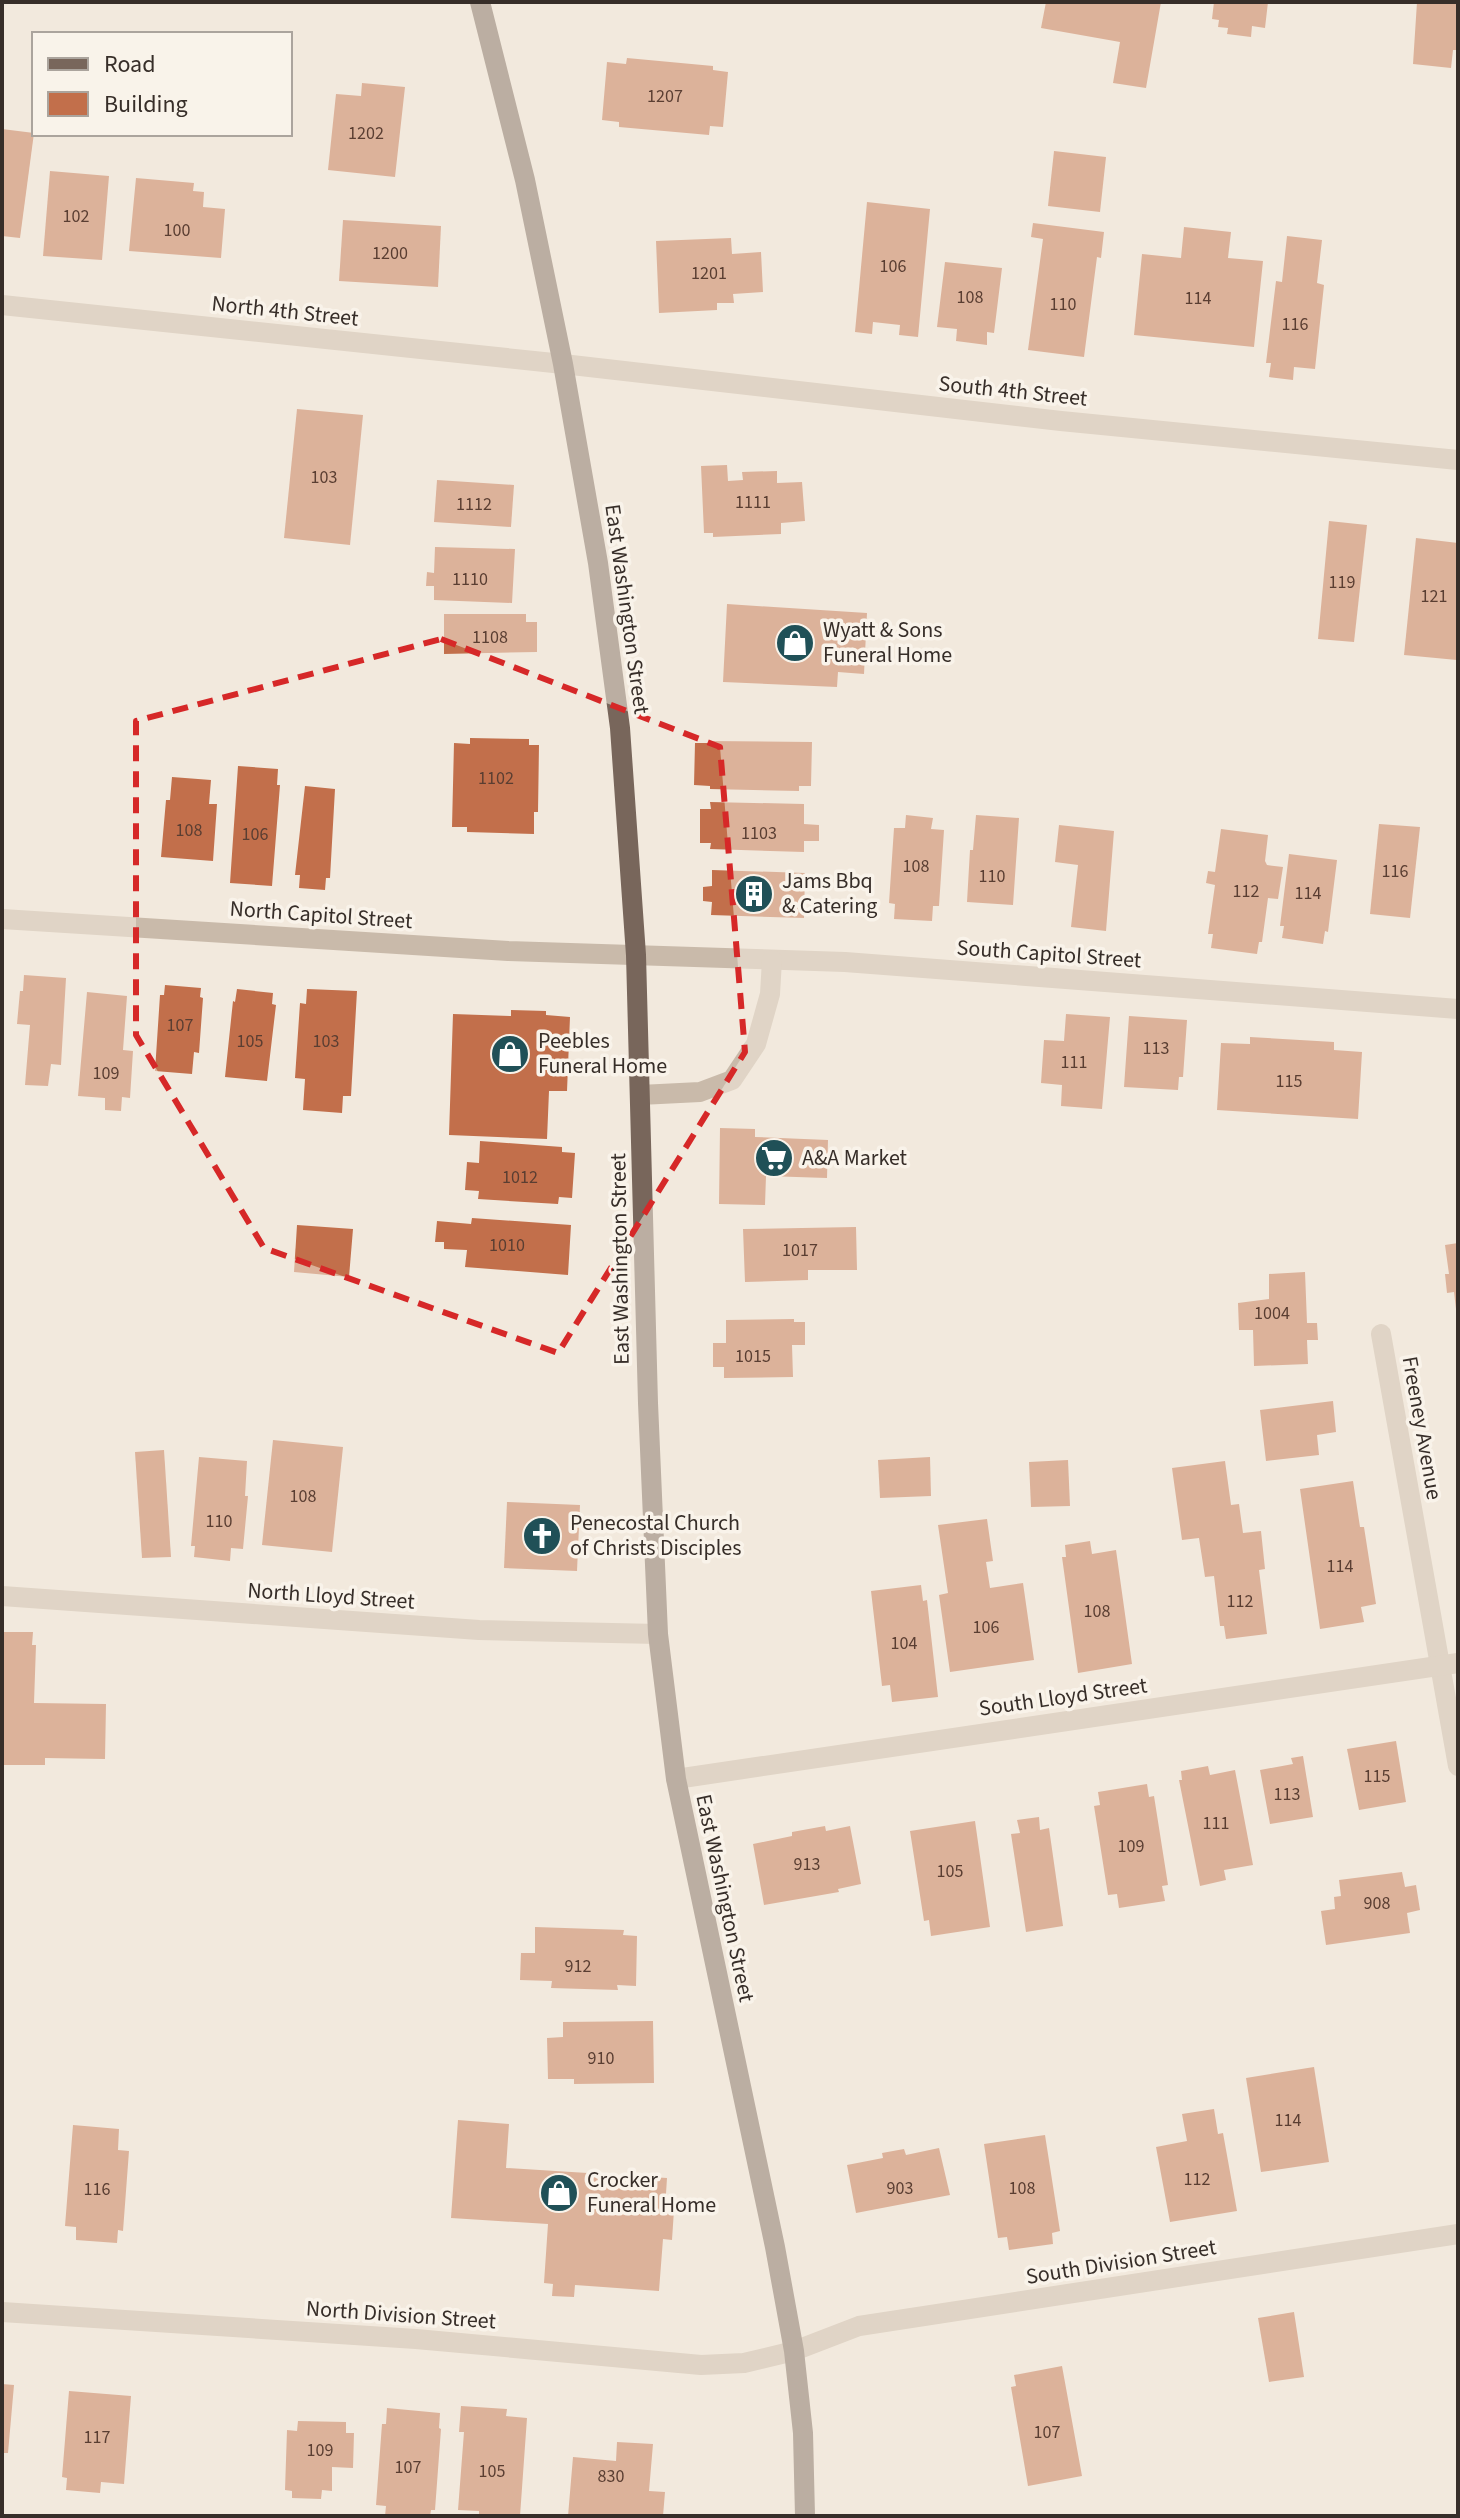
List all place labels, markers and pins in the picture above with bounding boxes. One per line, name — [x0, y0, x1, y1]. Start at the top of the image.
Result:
place label: Wyatt & Sons Funeral Home — [823, 614, 952, 671]
shop icon: Wyatt & Sons Funeral Home — [774, 622, 816, 664]
place label: Jams Bbq & Catering — [782, 865, 877, 922]
building icon: Jams Bbq & Catering — [733, 873, 775, 915]
place label: Peebles Funeral Home — [538, 1025, 667, 1082]
shop icon: Peebles Funeral Home — [489, 1033, 531, 1075]
supermarket icon: A&A Market — [753, 1137, 795, 1179]
place label: A&A Market — [802, 1142, 908, 1174]
place label: Penecostal Church of Christs Disciples — [570, 1507, 741, 1564]
church icon: Penecostal Church of Christs Disciples — [521, 1515, 563, 1557]
place label: Crocker Funeral Home — [587, 2164, 716, 2221]
shop icon: Crocker Funeral Home — [538, 2172, 580, 2214]

